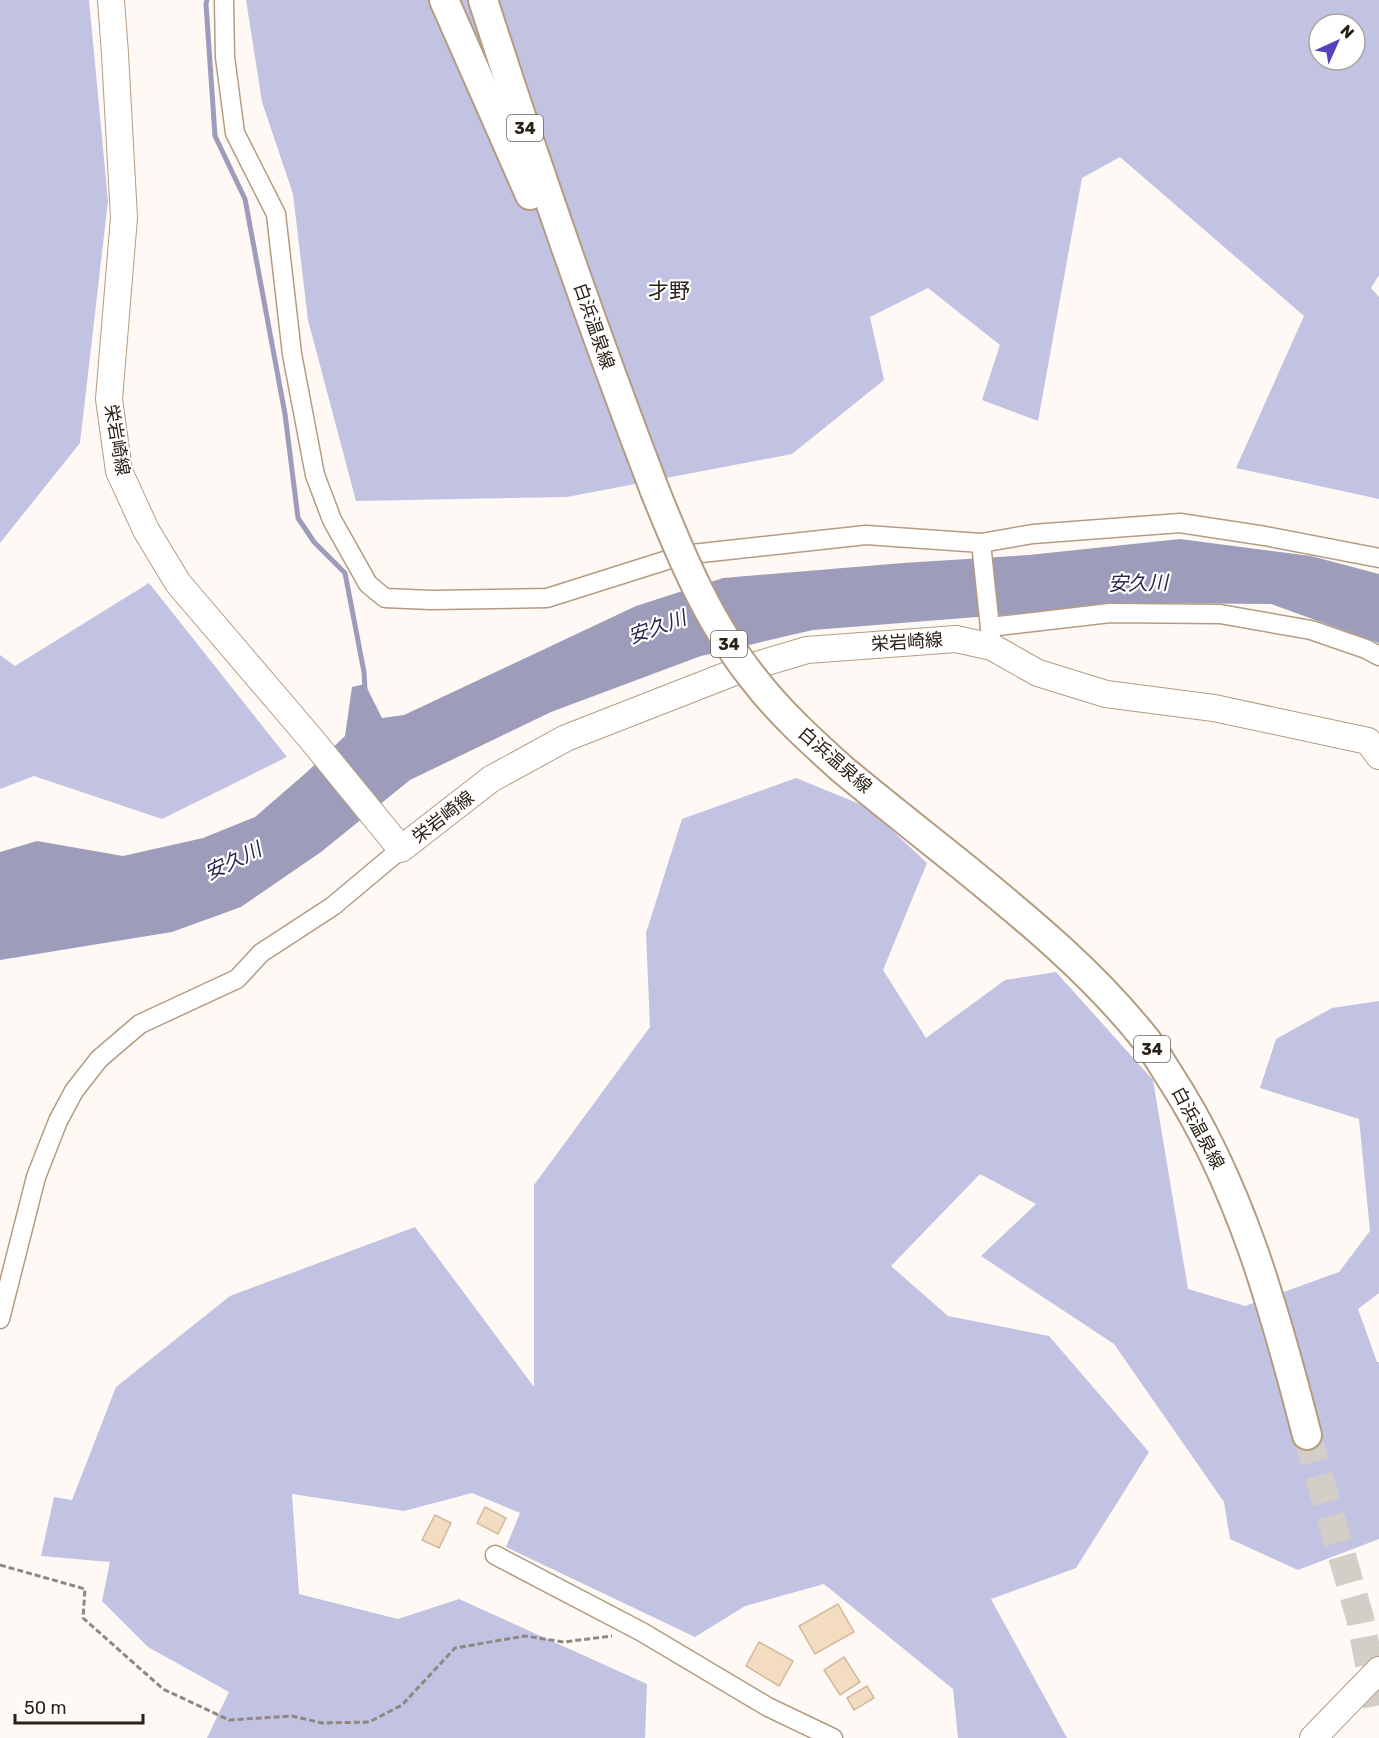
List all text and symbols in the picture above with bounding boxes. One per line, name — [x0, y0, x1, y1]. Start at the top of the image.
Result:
north arrow — [1307, 12, 1367, 72]
text: N — [1336, 21, 1358, 43]
road number: 34 — [507, 115, 543, 141]
district label: 才野 — [648, 278, 690, 303]
street label: 白浜温泉線 — [569, 280, 619, 372]
street label: 栄岩崎線 — [100, 403, 134, 477]
water label: 安久川 — [1108, 570, 1170, 596]
water label: 安久川 — [625, 605, 691, 649]
street label: 栄岩崎線 — [870, 629, 944, 655]
road number: 34 — [711, 631, 747, 657]
street label: 白浜温泉線 — [794, 722, 876, 798]
street label: 栄岩崎線 — [408, 786, 478, 848]
water label: 安久川 — [201, 836, 267, 885]
road number: 34 — [1134, 1036, 1170, 1062]
street label: 白浜温泉線 — [1167, 1083, 1229, 1173]
scale bar — [15, 1687, 142, 1725]
text: 50 m — [24, 1697, 67, 1719]

